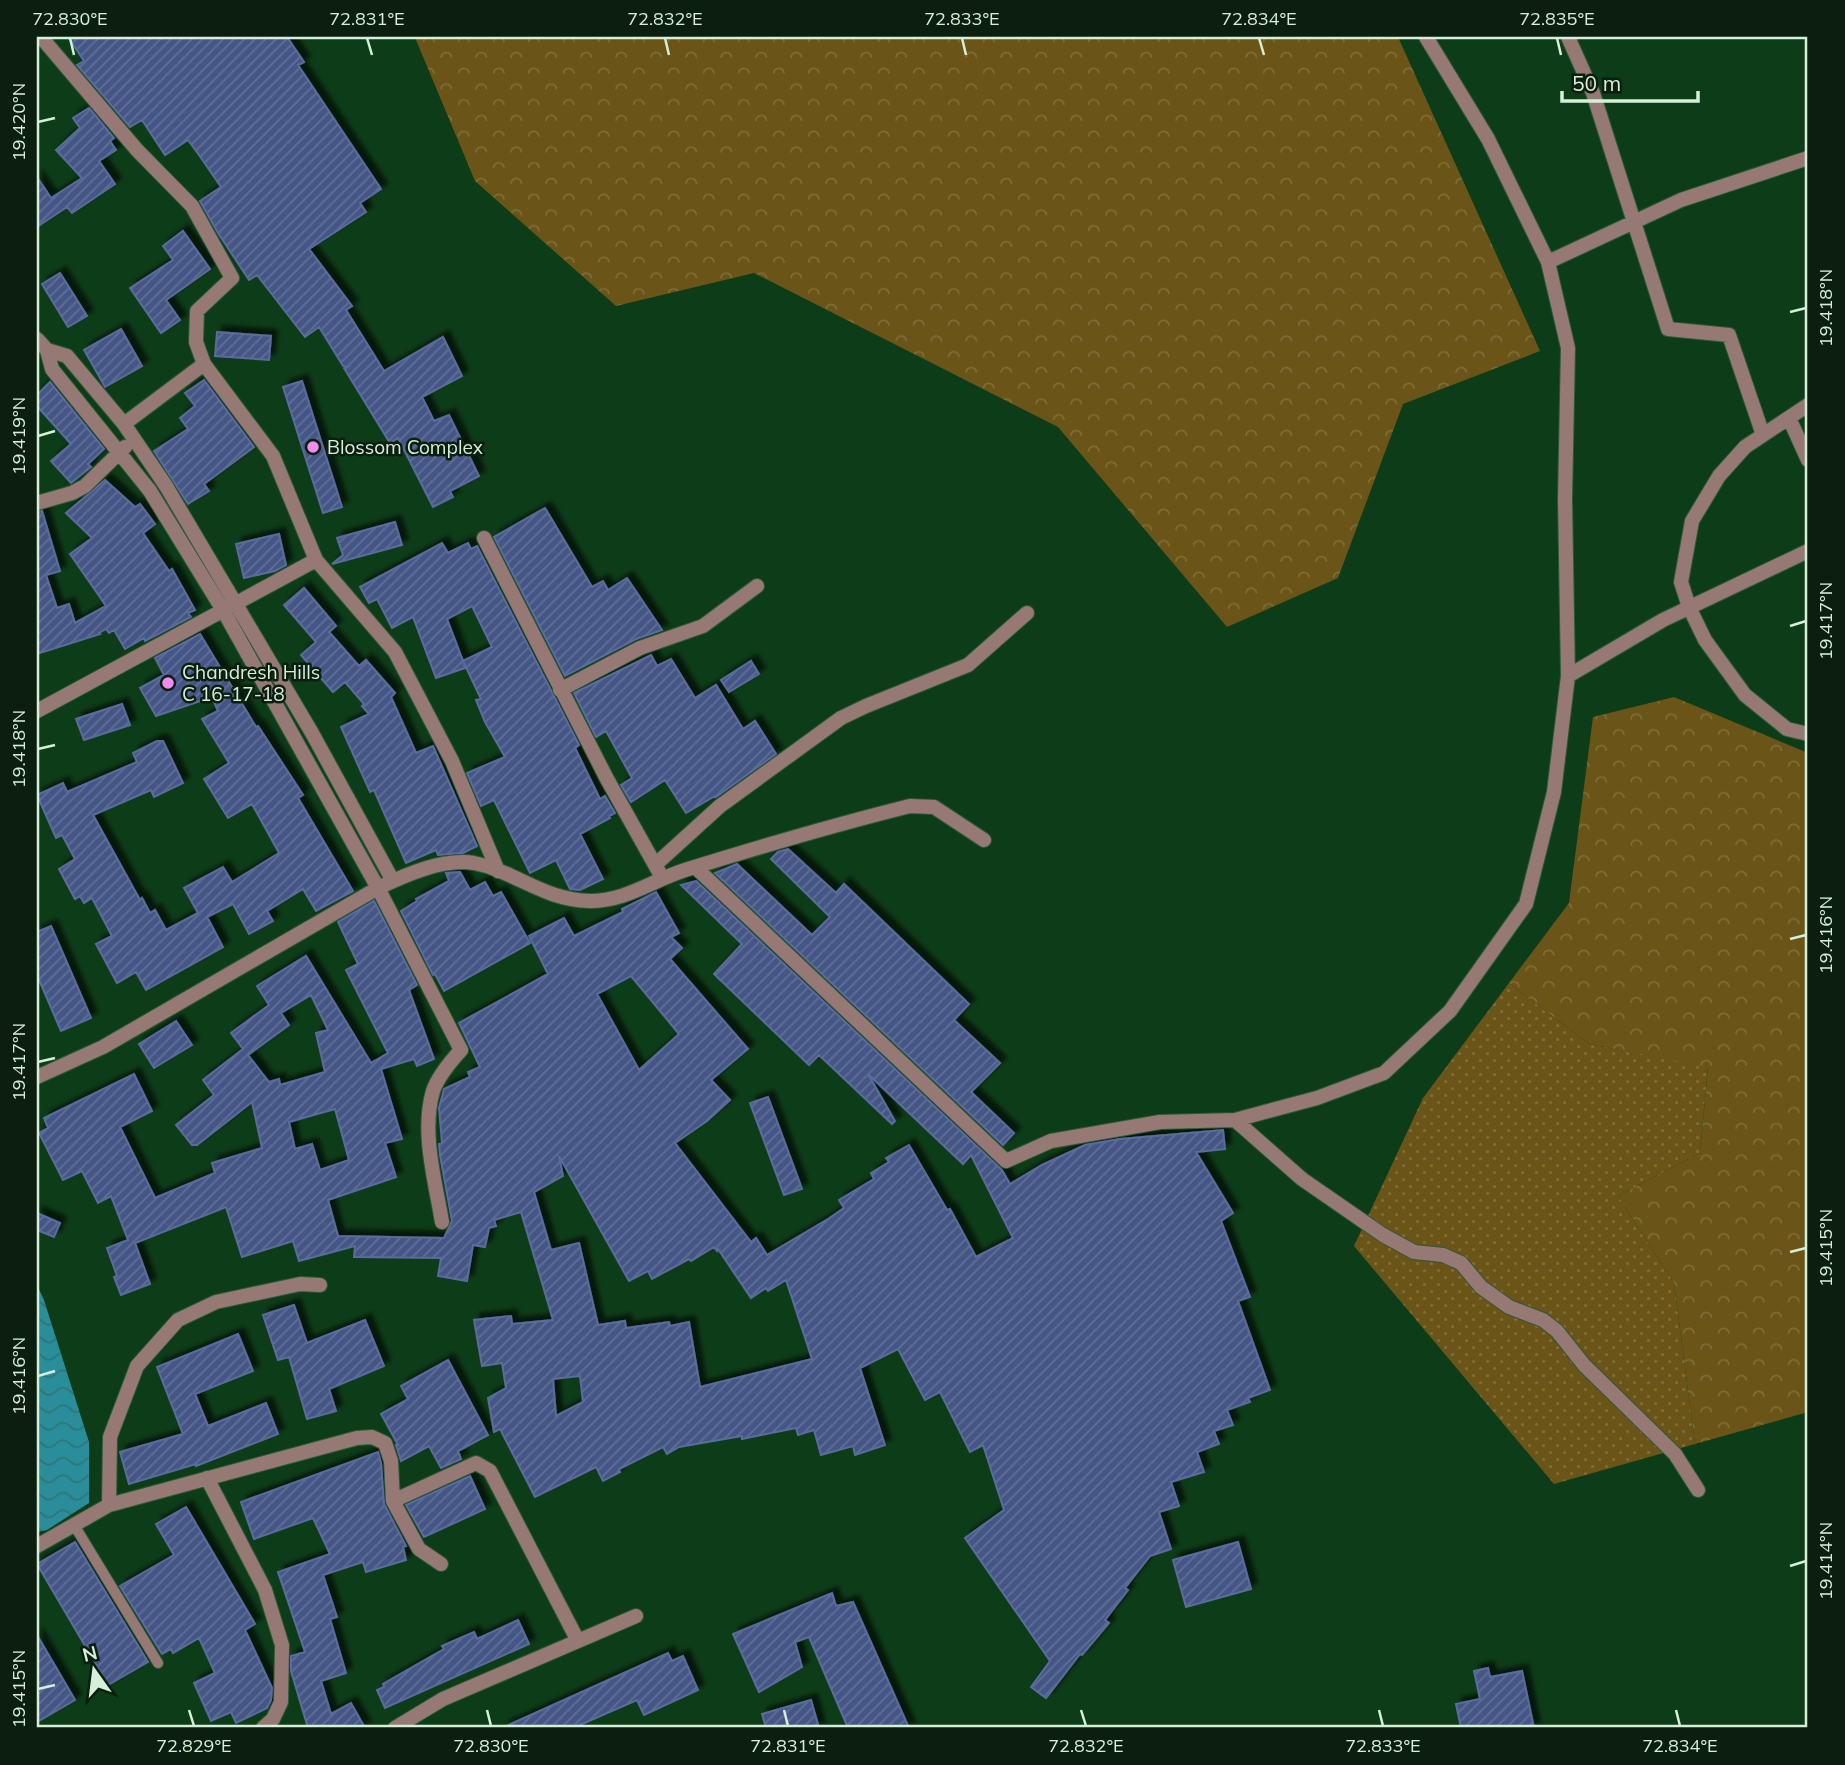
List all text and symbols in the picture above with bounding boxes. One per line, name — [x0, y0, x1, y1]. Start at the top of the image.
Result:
text: 72.830°E — [32, 7, 108, 30]
text: 72.831°E — [329, 7, 405, 30]
text: 72.832°E — [627, 7, 703, 30]
text: 72.833°E — [924, 7, 1000, 30]
text: 72.834°E — [1221, 7, 1297, 30]
text: 72.835°E — [1519, 7, 1595, 30]
scale bar — [1562, 60, 1698, 104]
text: 50 m — [1572, 70, 1621, 96]
text: 19.420°N — [7, 83, 30, 161]
text: 19.418°N — [1814, 269, 1837, 347]
text: 19.419°N — [7, 397, 30, 475]
place label: Blossom Complex — [327, 435, 483, 459]
marker: Blossom Complex — [305, 439, 321, 455]
text: 19.417°N — [1814, 582, 1837, 660]
place label: Chandresh Hills C 16-17-18 — [182, 660, 320, 706]
marker: Chandresh Hills C 16-17-18 — [160, 675, 176, 691]
text: 19.418°N — [7, 710, 30, 788]
text: 19.416°N — [1814, 896, 1837, 974]
text: 19.417°N — [7, 1023, 30, 1101]
text: 19.415°N — [1814, 1209, 1837, 1287]
text: 19.416°N — [7, 1337, 30, 1415]
text: 19.414°N — [1814, 1522, 1837, 1600]
north arrow — [60, 1636, 130, 1706]
text: N — [80, 1640, 100, 1667]
text: 19.415°N — [7, 1650, 30, 1728]
text: 72.829°E — [156, 1734, 232, 1757]
text: 72.830°E — [453, 1734, 529, 1757]
text: 72.831°E — [750, 1734, 826, 1757]
text: 72.832°E — [1048, 1734, 1124, 1757]
text: 72.833°E — [1345, 1734, 1421, 1757]
text: 72.834°E — [1642, 1734, 1718, 1757]

